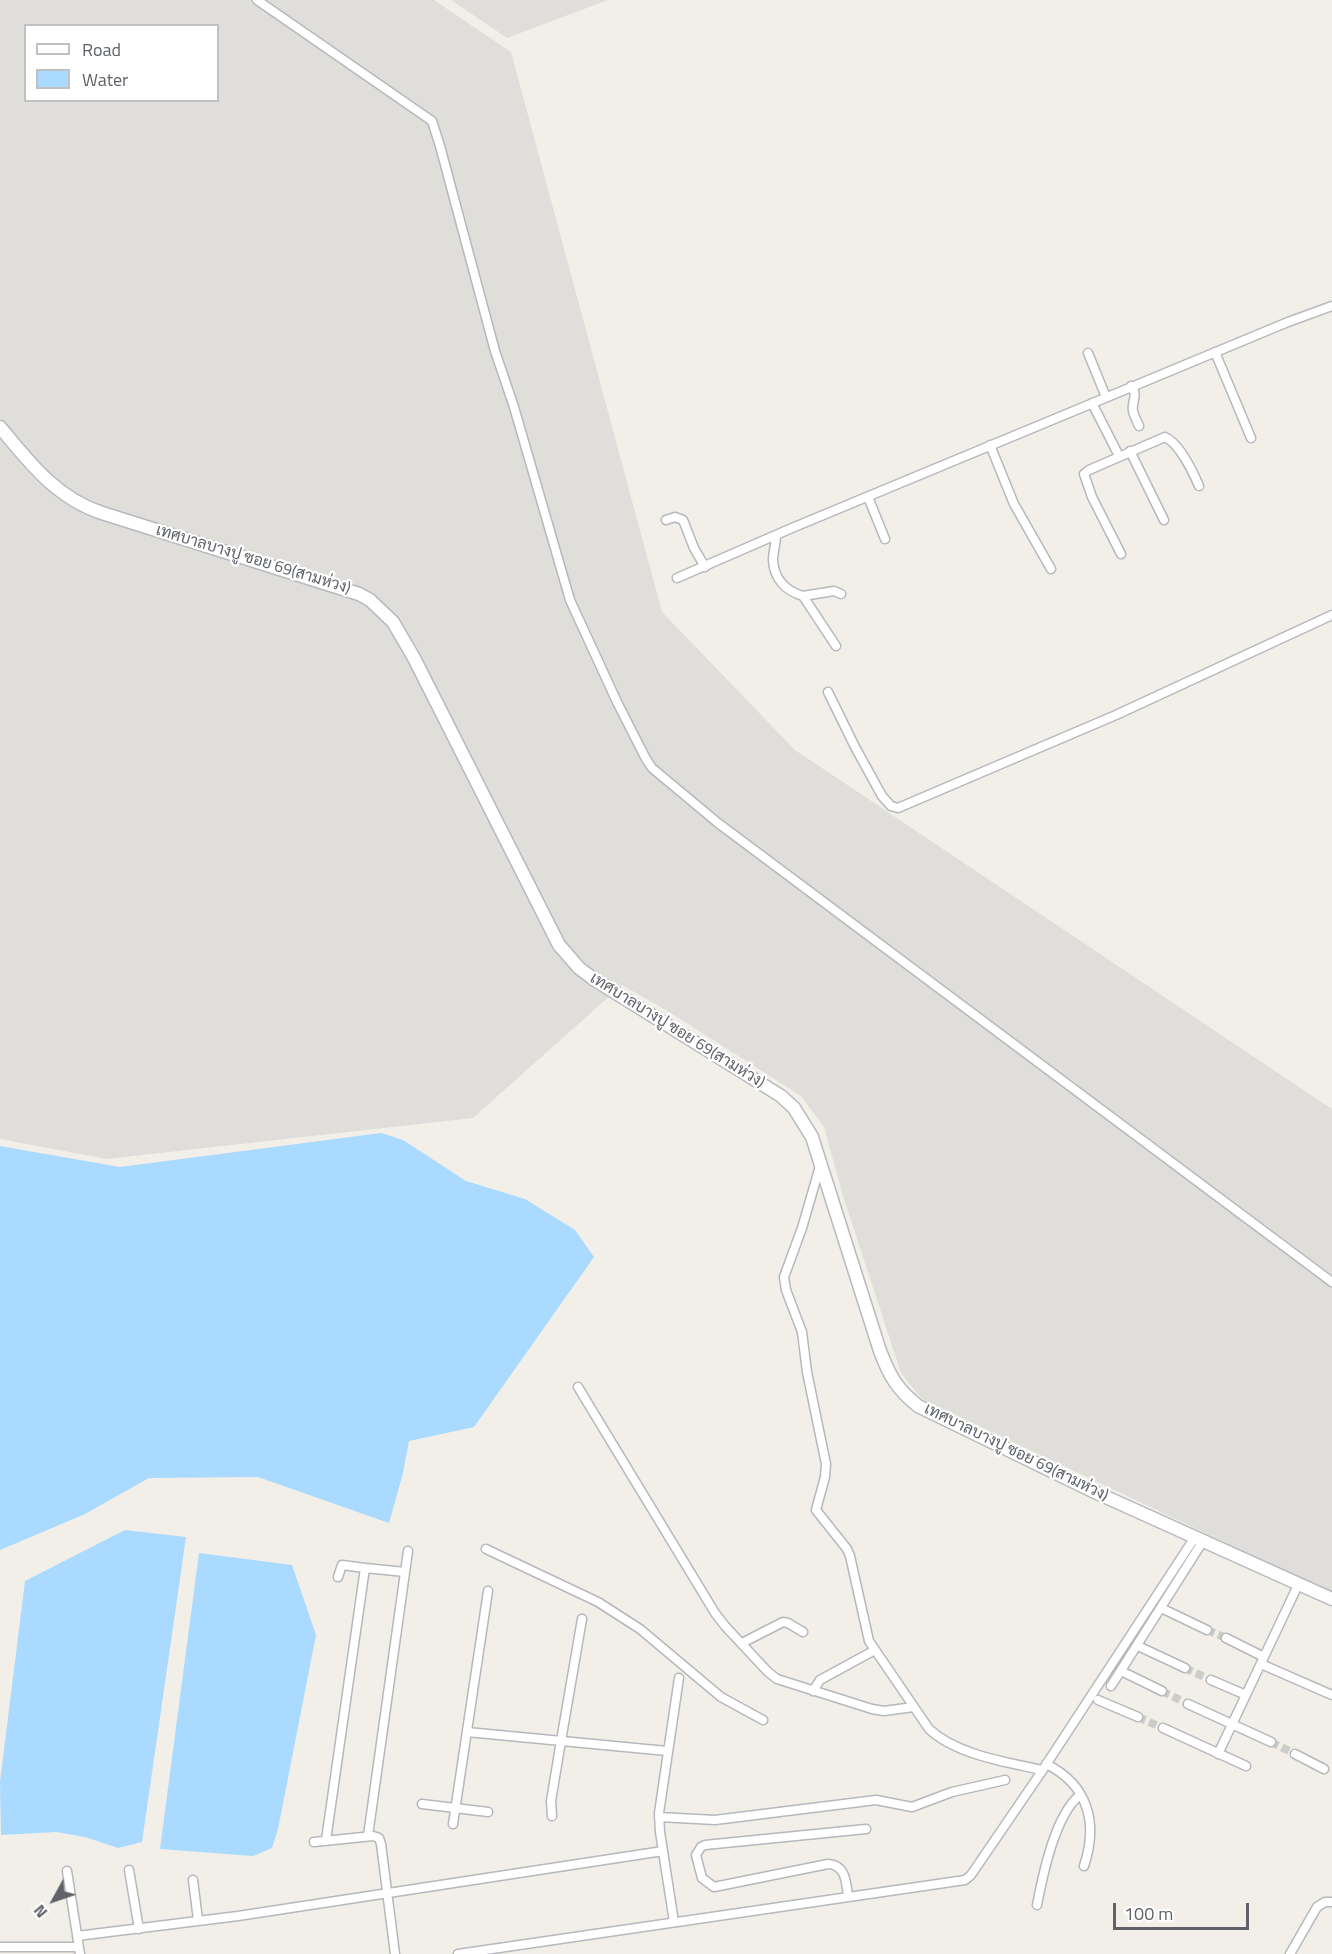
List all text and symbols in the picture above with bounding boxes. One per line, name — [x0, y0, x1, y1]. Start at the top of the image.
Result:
legend — [24, 24, 219, 102]
text: Road — [82, 36, 121, 63]
text: Water — [82, 66, 128, 93]
street label: เทศบาลบางปู ซอย 69(สามห่วง) — [153, 521, 353, 599]
street label: เทศบาลบางปู ซอย 69(สามห่วง) — [586, 969, 768, 1093]
street label: เทศบาลบางปู ซอย 69(สามห่วง) — [921, 1400, 1111, 1506]
north arrow — [24, 1870, 84, 1930]
scale bar — [1116, 1891, 1252, 1929]
text: N — [27, 1900, 53, 1924]
text: 100 m — [1124, 1900, 1173, 1927]

